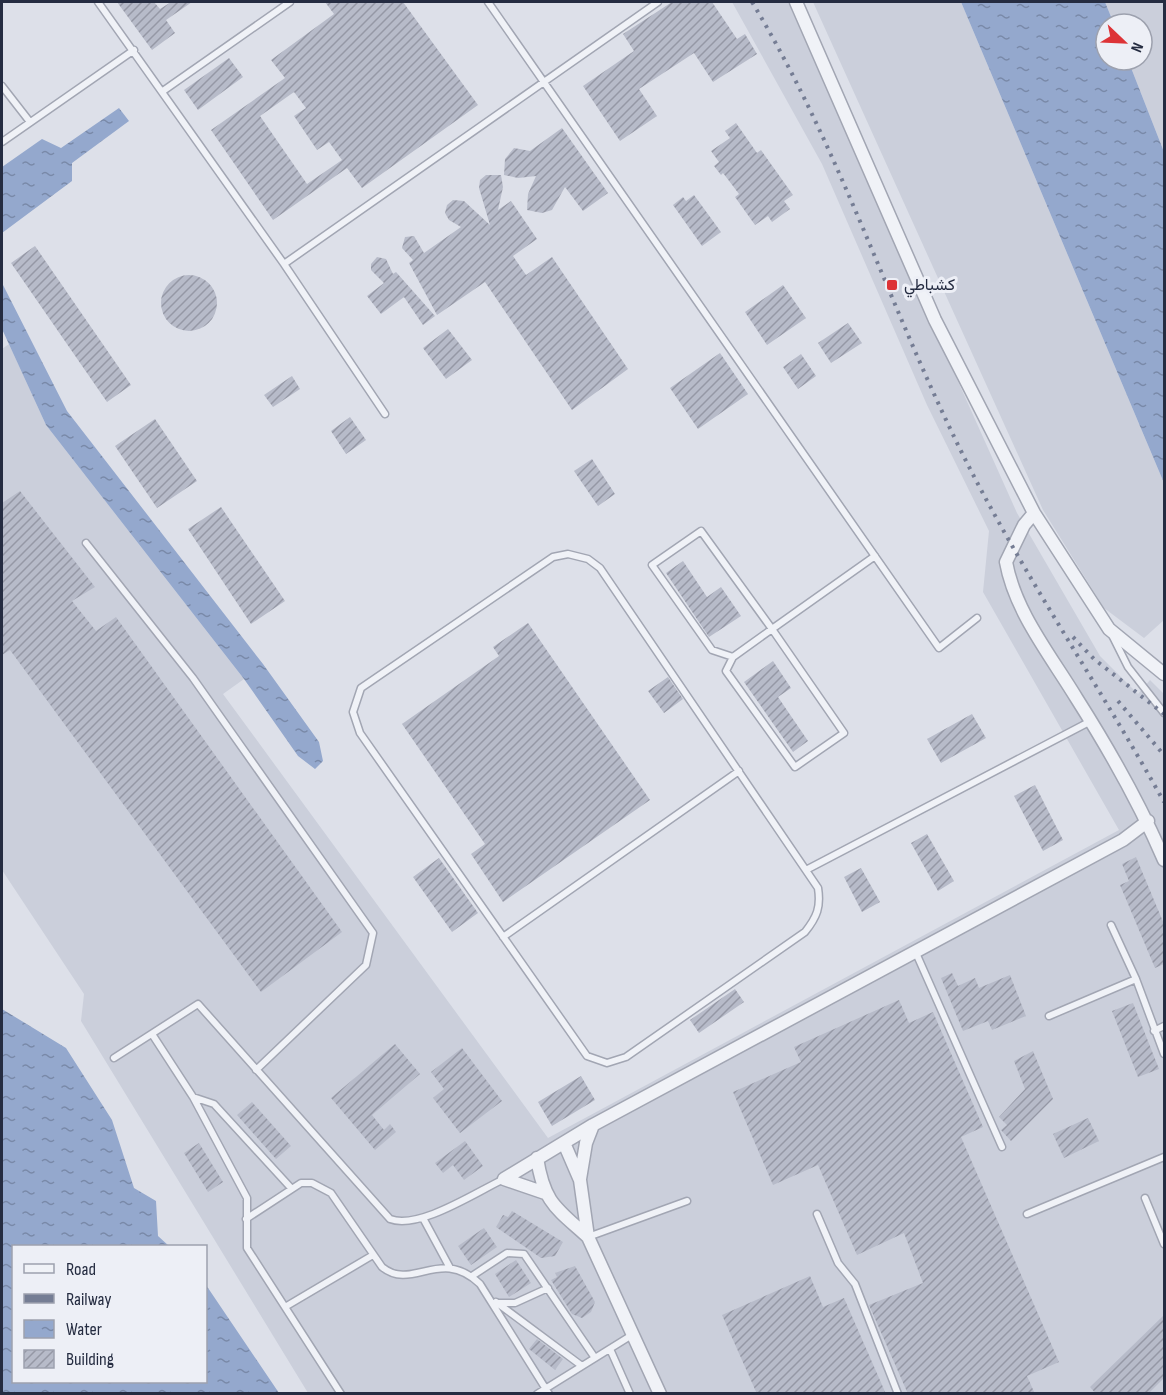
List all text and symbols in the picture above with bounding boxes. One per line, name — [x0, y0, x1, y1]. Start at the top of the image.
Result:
north arrow — [1094, 12, 1154, 72]
text: N — [1126, 40, 1147, 55]
place label: كشباطي — [904, 276, 955, 298]
marker: كشباطي — [885, 278, 899, 292]
legend — [12, 1245, 207, 1383]
text: Road — [66, 1259, 96, 1280]
text: Railway — [66, 1289, 111, 1310]
text: Water — [66, 1319, 102, 1340]
text: Building — [66, 1349, 114, 1370]

